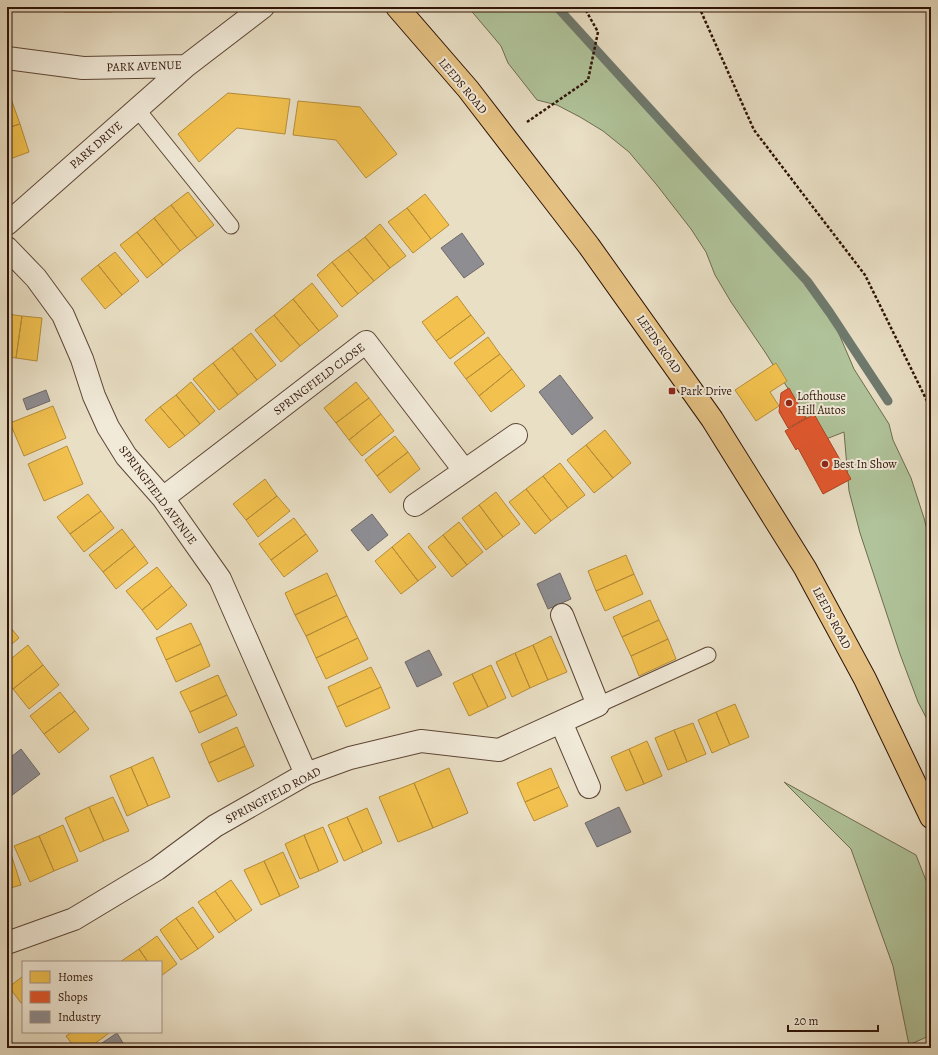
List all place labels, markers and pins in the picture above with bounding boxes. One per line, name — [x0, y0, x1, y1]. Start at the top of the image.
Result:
place label: Park Drive — [680, 383, 732, 399]
marker: Park Drive — [667, 386, 677, 396]
place label: Lofthouse Hill Autos — [797, 388, 846, 418]
marker: Lofthouse Hill Autos — [784, 398, 794, 408]
place label: Best In Show — [833, 456, 897, 472]
marker: Best In Show — [820, 459, 830, 469]

